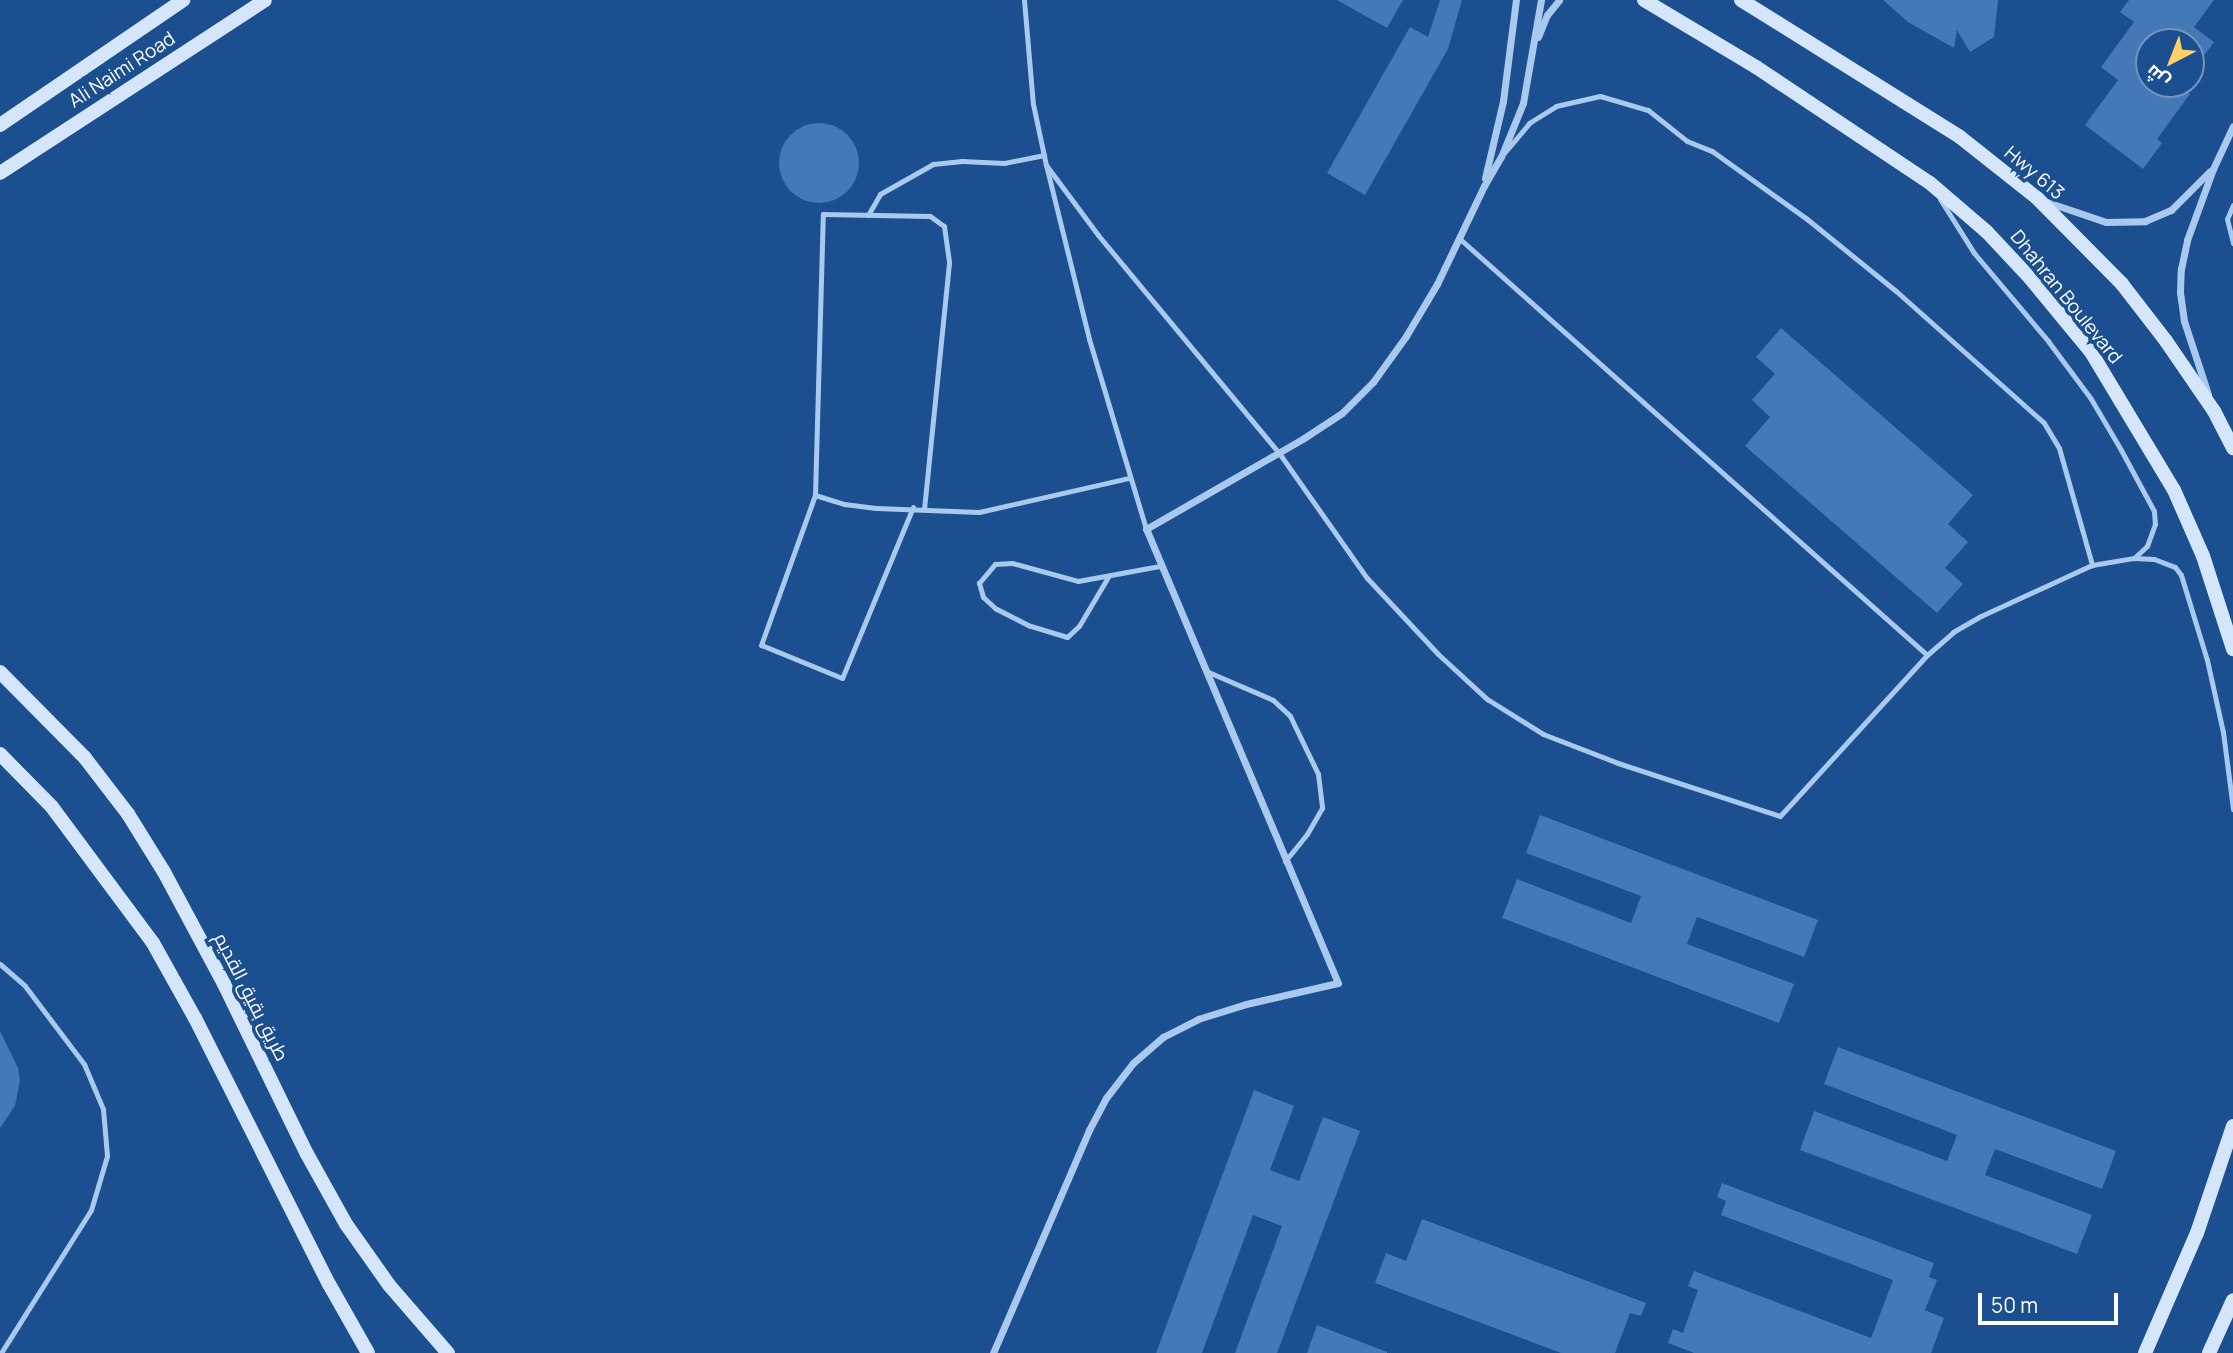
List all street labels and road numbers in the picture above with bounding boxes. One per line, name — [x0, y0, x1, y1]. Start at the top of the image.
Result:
street label: Ali Naimi Road — [65, 27, 179, 113]
street label: Hwy 613 — [2000, 142, 2068, 204]
street label: Dhahran Boulevard — [2005, 226, 2127, 368]
street label: طريق بقيق القديم — [209, 929, 293, 1065]

